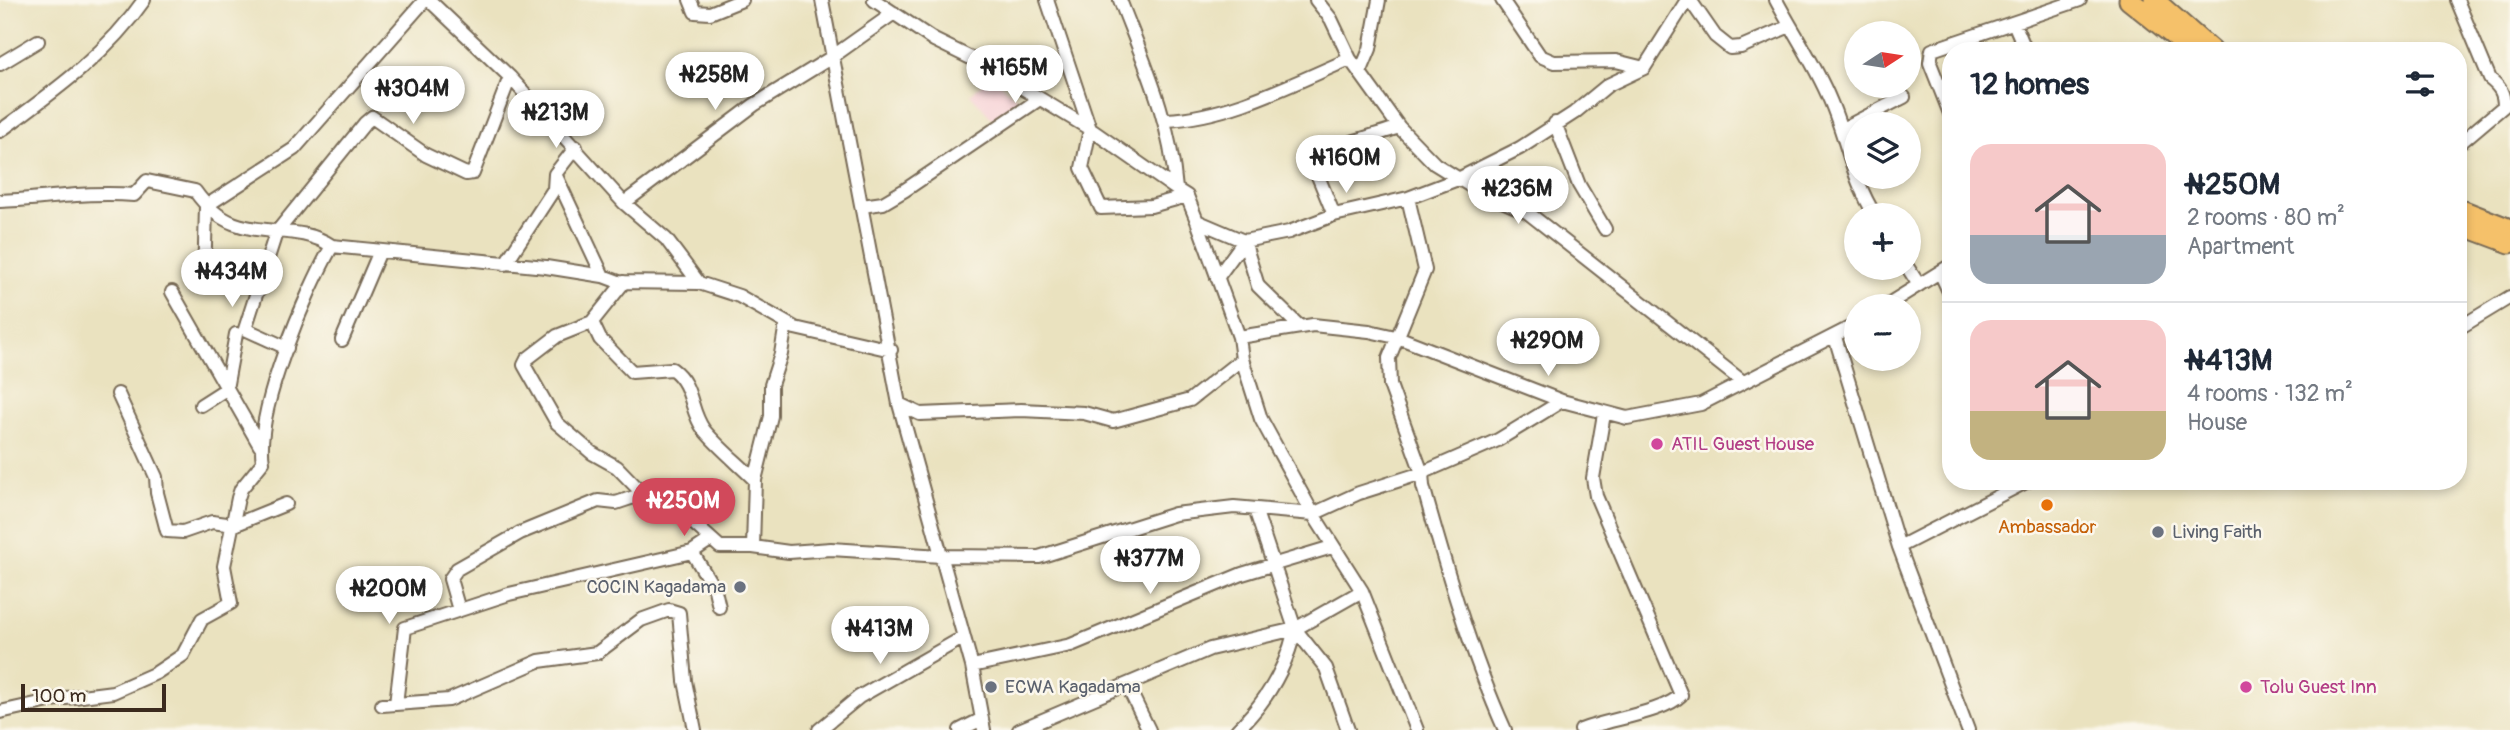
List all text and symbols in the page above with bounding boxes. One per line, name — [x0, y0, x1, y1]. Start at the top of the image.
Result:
north arrow — [1844, 21, 1922, 98]
map controls — [1844, 21, 1921, 371]
pin: ₦165M — [966, 46, 1064, 105]
pin: ₦258M — [666, 52, 764, 112]
text: ₦165M — [982, 53, 1048, 82]
text: ₦258M — [681, 60, 749, 89]
icon: filters — [2401, 65, 2439, 103]
pin: ₦304M — [364, 66, 462, 126]
text: 12 homes — [1970, 66, 2089, 103]
text: ₦304M — [377, 74, 449, 103]
pin: ₦213M — [507, 90, 605, 150]
text: ₦213M — [523, 98, 589, 127]
button: layers — [1844, 112, 1921, 189]
pin: ₦160M — [1297, 136, 1395, 195]
text: ₦160M — [1312, 143, 1380, 172]
pin: ₦236M — [1469, 166, 1567, 226]
text: ₦250M — [2187, 166, 2280, 203]
icon: home — [2026, 172, 2110, 256]
text: ₦236M — [1484, 174, 1552, 203]
button: + — [1844, 203, 1921, 280]
text: 2 rooms · 80 m² — [2187, 203, 2345, 232]
text: Apartment — [2187, 232, 2294, 261]
pin: ₦434M — [183, 250, 281, 309]
text: ₦434M — [197, 257, 267, 286]
button: − — [1844, 294, 1921, 371]
pin: ₦290M — [1499, 318, 1597, 378]
text: ₦290M — [1513, 326, 1583, 355]
text: ₦413M — [2187, 342, 2272, 379]
icon: home — [2026, 348, 2110, 432]
text: 4 rooms · 132 m² — [2187, 379, 2353, 408]
text: House — [2187, 408, 2247, 437]
place label: ATIL Guest House — [1671, 432, 1815, 456]
marker: ATIL Guest House — [1649, 436, 1665, 452]
pin: ₦250M — [635, 478, 733, 538]
text: ₦250M — [648, 486, 720, 515]
marker: Ambassador — [2039, 497, 2055, 513]
place label: Ambassador — [1998, 515, 2097, 539]
place label: Living Faith — [2172, 520, 2262, 544]
marker: Living Faith — [2150, 524, 2166, 540]
pin: ₦377M — [1101, 536, 1199, 596]
text: ₦377M — [1116, 544, 1184, 573]
pin: ₦200M — [340, 566, 438, 626]
text: ₦200M — [352, 574, 426, 603]
place label: COCIN Kagadama — [586, 575, 726, 599]
marker: COCIN Kagadama — [732, 579, 748, 595]
pin: ₦413M — [831, 606, 929, 666]
text: ₦413M — [847, 614, 913, 643]
place label: ECWA Kagadama — [1005, 675, 1141, 699]
place label: Tolu Guest Inn — [2260, 675, 2377, 699]
marker: ECWA Kagadama — [983, 679, 999, 695]
marker: Tolu Guest Inn — [2238, 679, 2254, 695]
scale bar — [21, 681, 166, 713]
text: 100 m — [32, 684, 86, 708]

